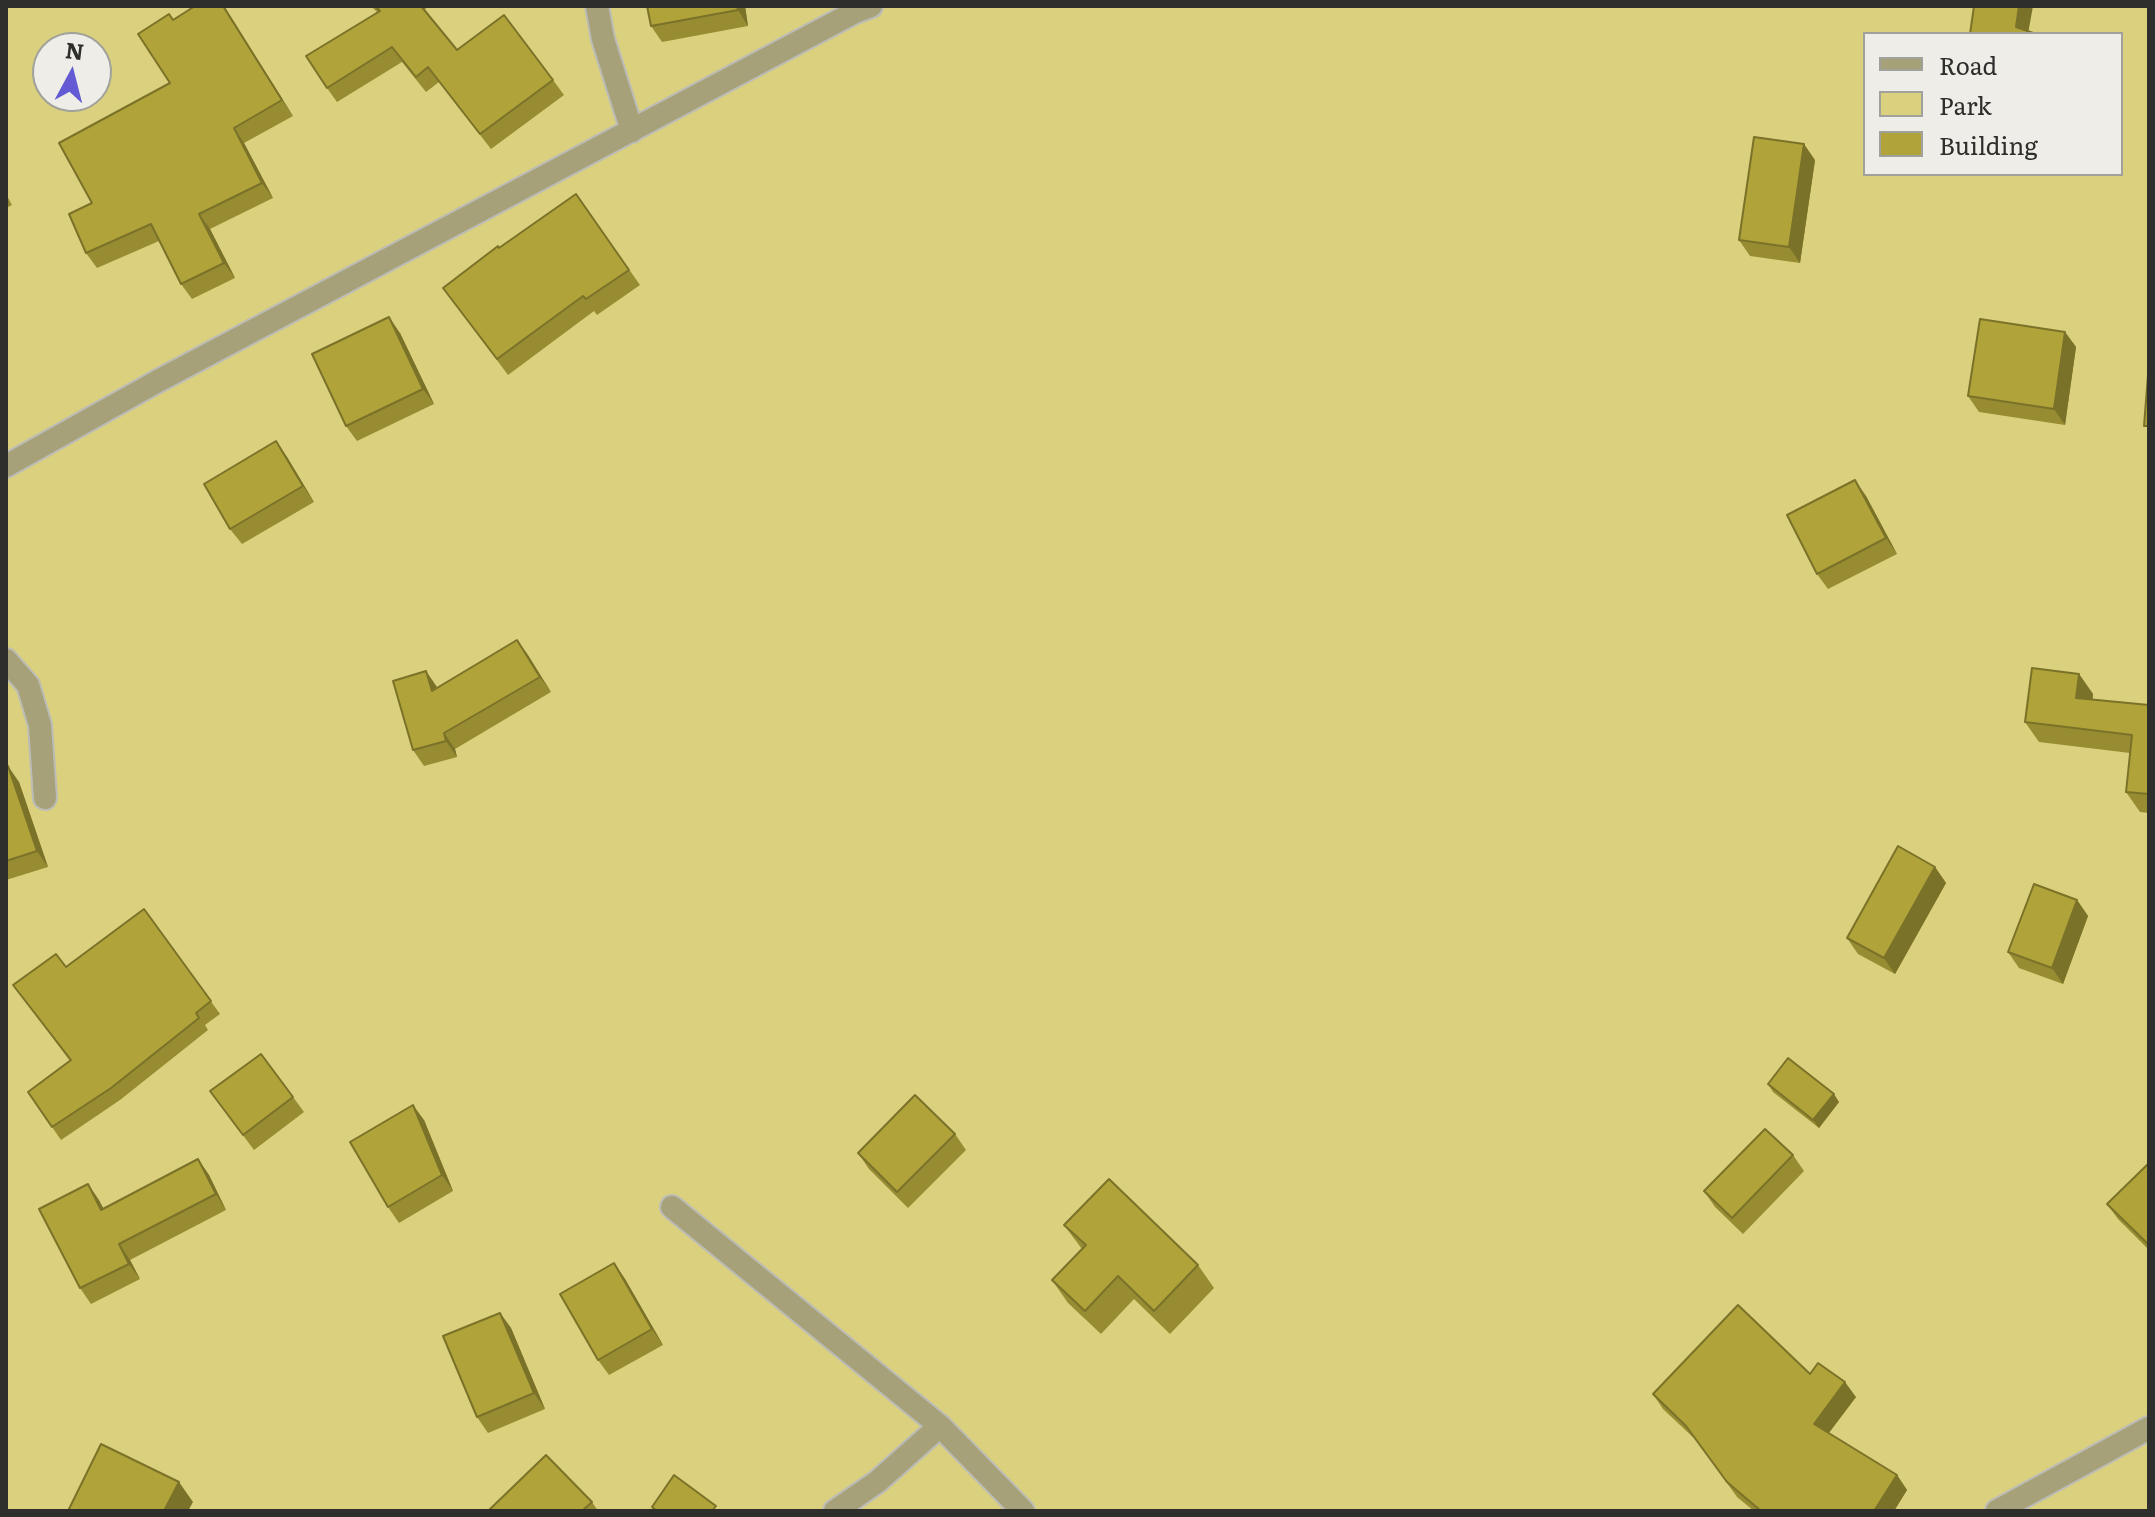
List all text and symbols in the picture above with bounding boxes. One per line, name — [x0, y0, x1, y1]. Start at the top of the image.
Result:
north arrow — [32, 32, 112, 112]
text: N — [64, 32, 86, 67]
legend — [1863, 32, 2123, 176]
text: Road — [1939, 47, 1997, 82]
text: Park — [1939, 87, 1992, 122]
text: Building — [1939, 127, 2038, 162]

